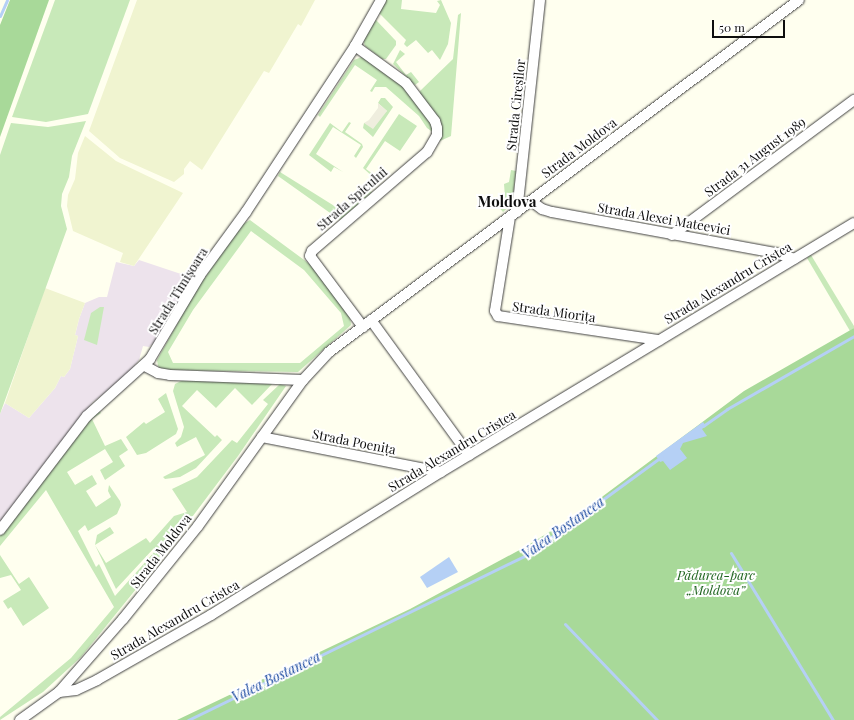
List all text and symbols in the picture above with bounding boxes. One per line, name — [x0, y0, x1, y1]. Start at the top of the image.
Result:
scale bar — [714, 12, 787, 38]
text: 50 m — [719, 19, 745, 35]
street label: Strada Cireșilor — [503, 58, 529, 152]
street label: Strada 31 August 1989 — [701, 114, 809, 200]
street label: Strada Moldova — [538, 115, 620, 181]
street label: Strada Spicului — [313, 164, 391, 234]
district label: Moldova — [478, 193, 536, 211]
street label: Strada Alexei Mateevici — [596, 200, 732, 238]
street label: Strada Alexandru Cristea — [661, 239, 795, 327]
street label: Strada Timișoara — [145, 244, 211, 338]
street label: Strada Miorița — [511, 298, 597, 326]
street label: Strada Alexandru Cristea — [385, 407, 519, 495]
street label: Strada Poenița — [311, 426, 397, 458]
water label: Valea Bostancea — [519, 493, 607, 563]
street label: Strada Moldova — [127, 511, 195, 591]
park label: Pădurea-parc „Moldova” — [677, 568, 755, 599]
street label: Strada Alexandru Cristea — [108, 577, 242, 663]
water label: Valea Bostancea — [229, 648, 323, 706]

